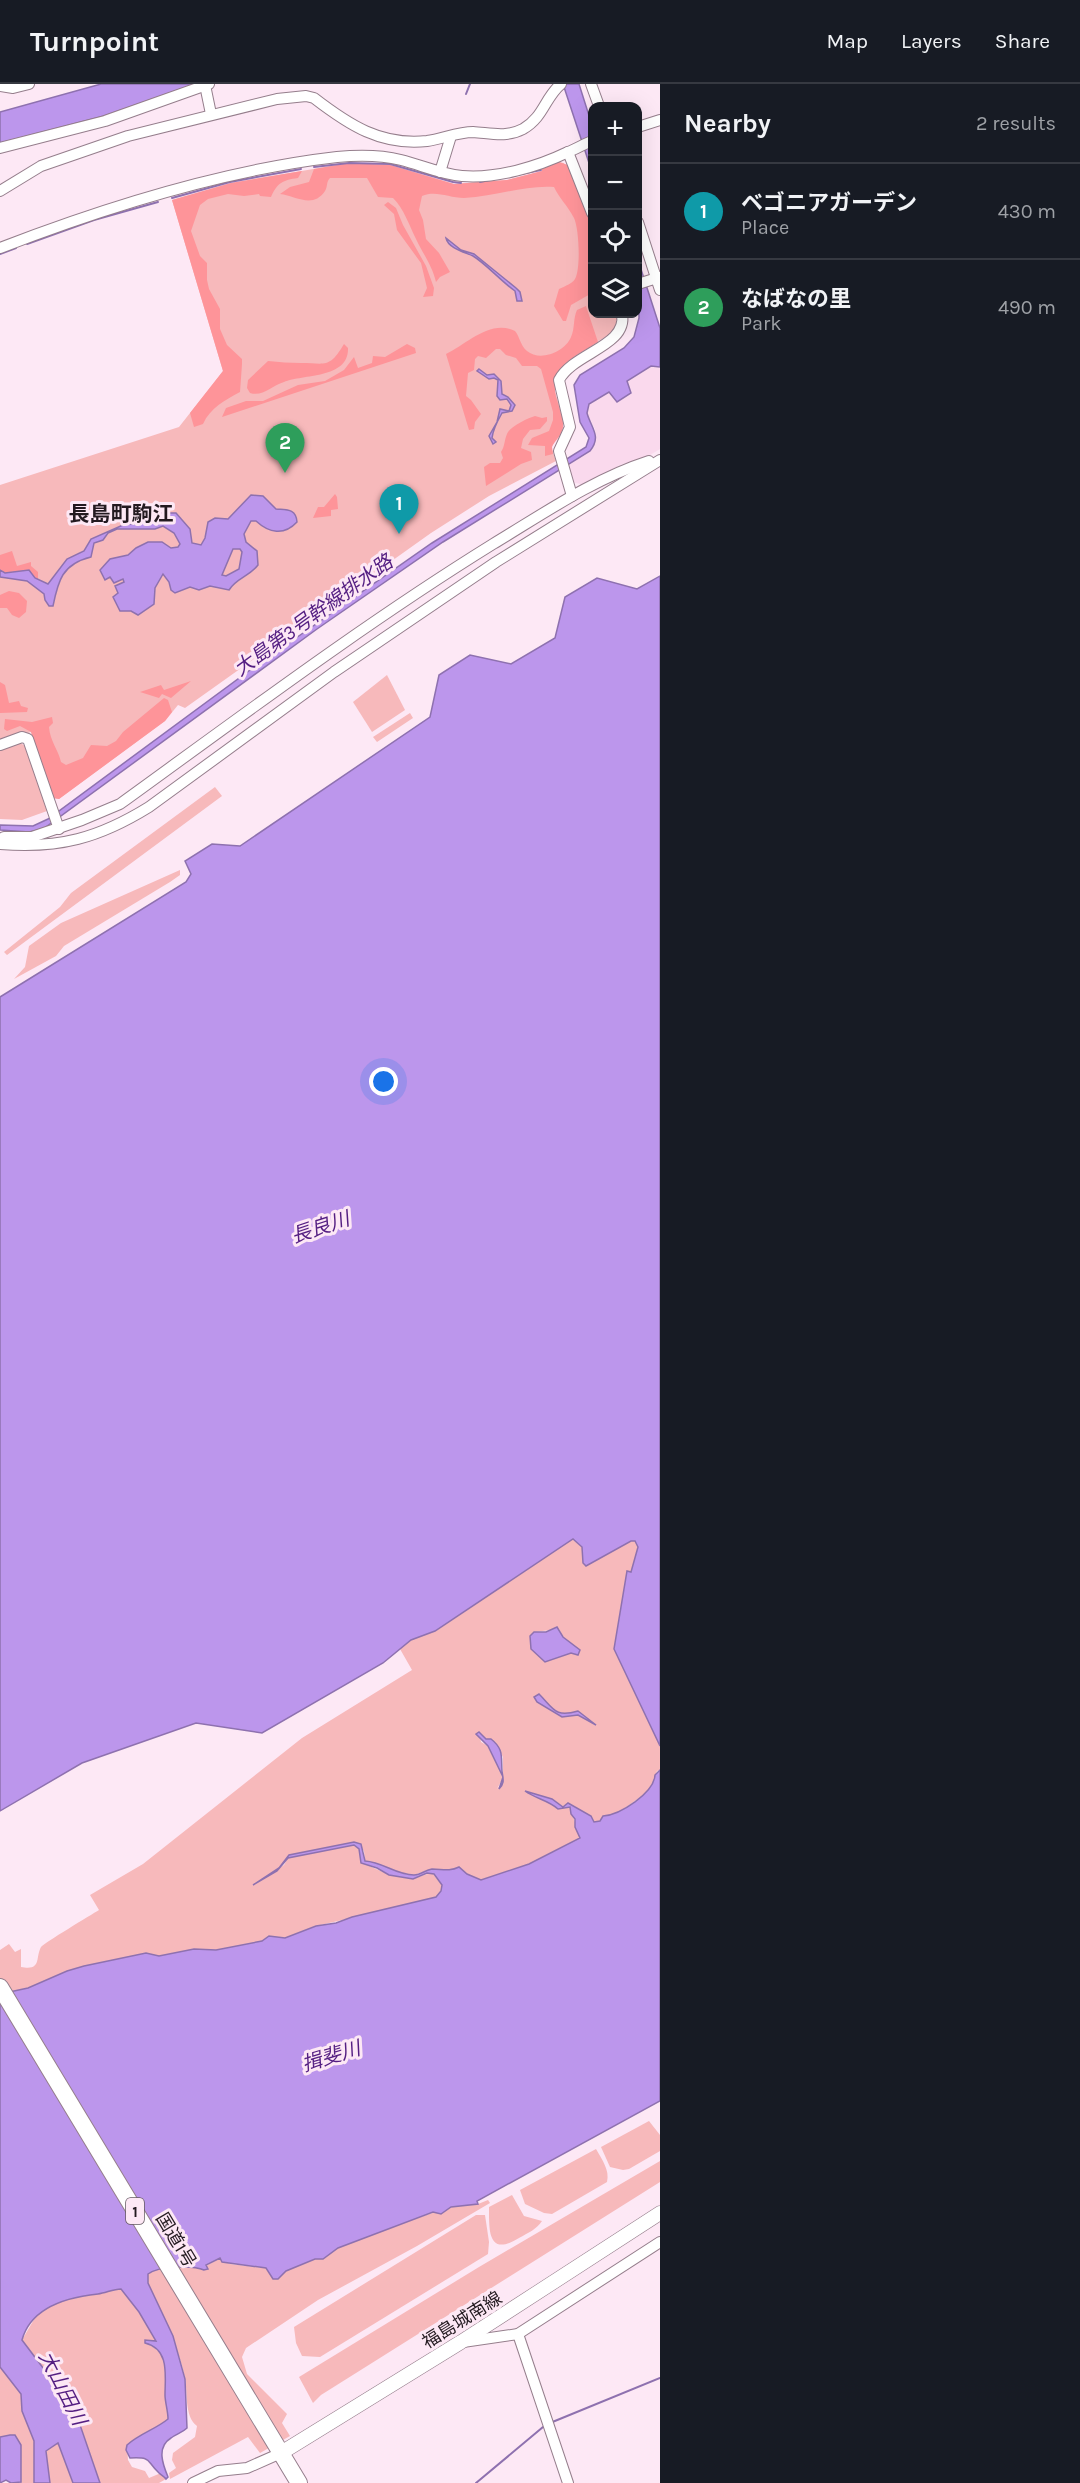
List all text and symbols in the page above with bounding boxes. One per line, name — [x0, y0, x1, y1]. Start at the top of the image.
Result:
text: Turnpoint — [30, 25, 159, 58]
text: Map — [826, 29, 868, 53]
text: Layers — [901, 29, 962, 53]
text: Share — [995, 29, 1050, 53]
map controls — [588, 102, 642, 318]
button: + — [588, 102, 642, 156]
text: Nearby — [684, 108, 771, 139]
text: 2 results — [976, 112, 1056, 135]
button: − — [588, 156, 642, 210]
text: ベゴニアガーデン — [741, 190, 917, 216]
text: 1 — [700, 200, 707, 223]
text: 430 m — [998, 200, 1056, 223]
button: locate — [588, 210, 642, 264]
text: Place — [741, 216, 789, 239]
button: layers — [588, 264, 642, 318]
text: なばなの里 — [741, 286, 851, 312]
text: 2 — [697, 296, 710, 319]
text: 490 m — [998, 296, 1056, 319]
text: Park — [741, 312, 782, 335]
pin: 2 — [266, 424, 304, 473]
pin: 1 — [380, 484, 418, 534]
district label: 長島町駒江 — [69, 502, 174, 526]
water label: 大島第3号幹線排水路 — [229, 549, 399, 681]
your location — [369, 1067, 398, 1096]
water label: 長良川 — [288, 1207, 354, 1248]
water label: 揖斐川 — [299, 2036, 365, 2076]
road number: 1 — [126, 2198, 144, 2224]
street label: 国道1号 — [151, 2209, 201, 2271]
street label: 福島城南線 — [418, 2287, 506, 2353]
water label: 大山田川 — [34, 2347, 92, 2431]

